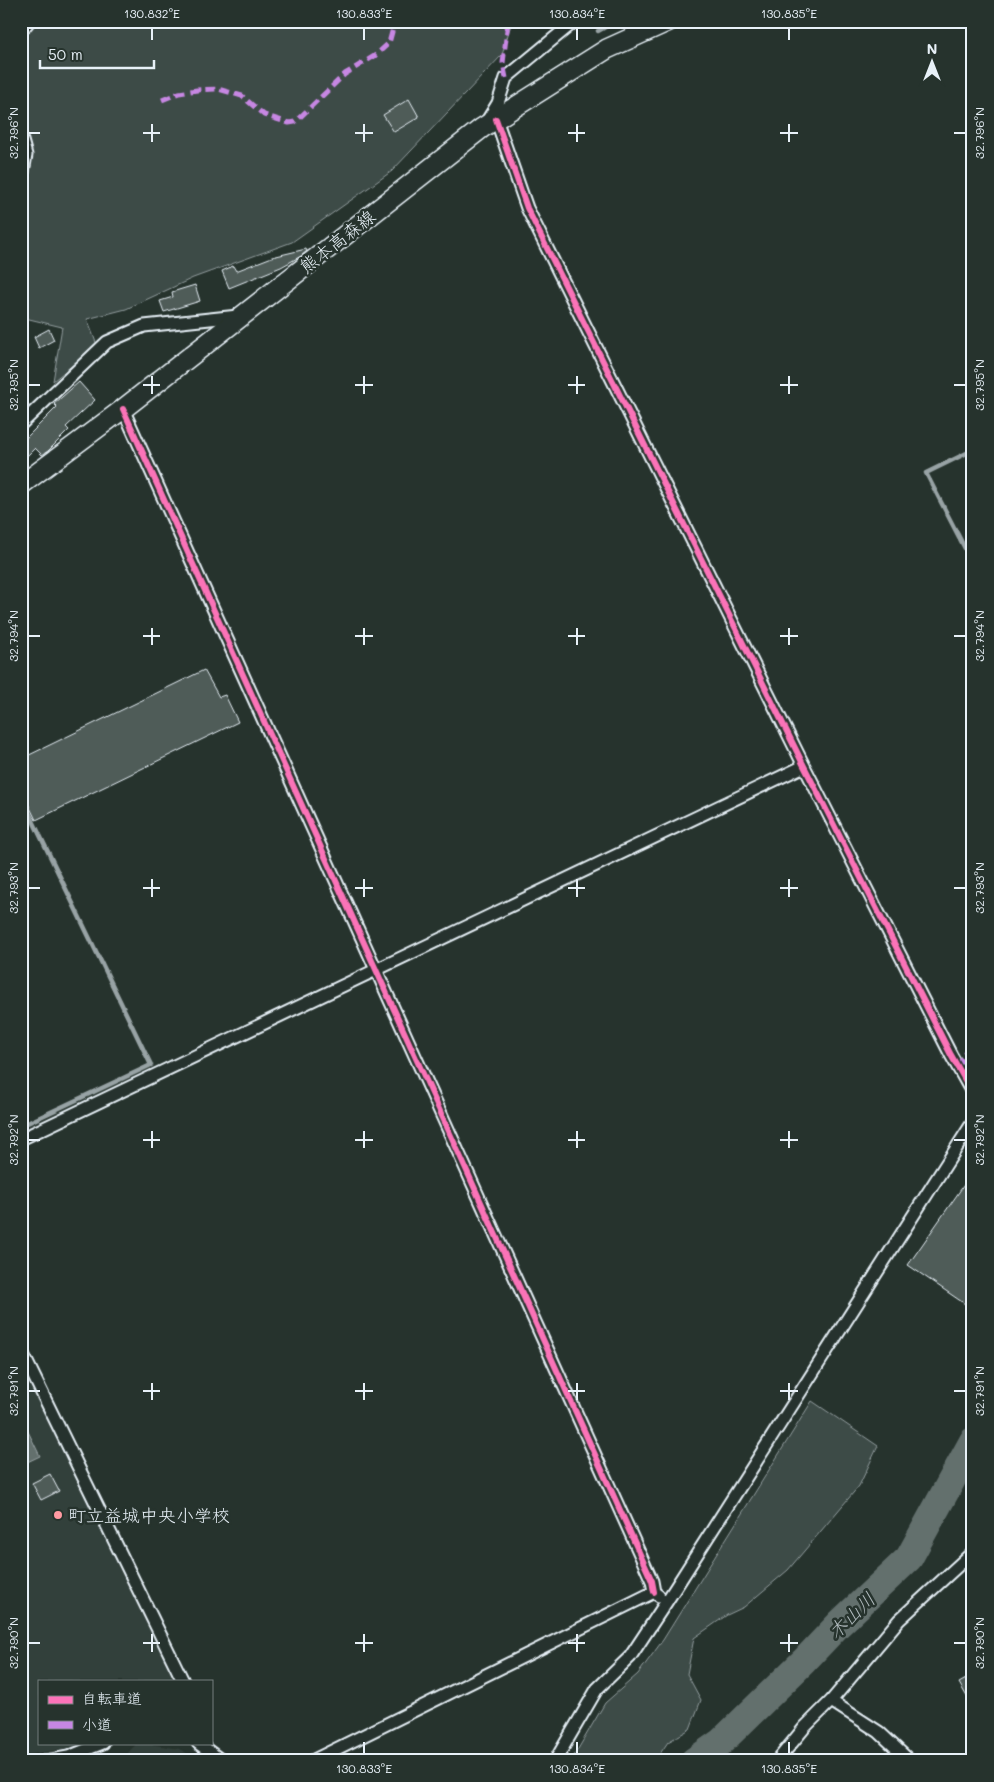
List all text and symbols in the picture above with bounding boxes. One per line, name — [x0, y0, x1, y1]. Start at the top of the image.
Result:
text: 130.832°E — [124, 5, 180, 21]
text: 130.833°E — [336, 5, 392, 21]
text: 130.834°E — [549, 5, 605, 21]
text: 130.835°E — [761, 5, 817, 21]
scale bar — [40, 38, 154, 70]
north arrow — [906, 38, 956, 88]
text: N — [927, 39, 937, 58]
text: 50 m — [48, 44, 83, 64]
text: 32.796°N — [5, 107, 21, 159]
text: 32.796°N — [971, 107, 987, 159]
street label: 熊本高森線 — [294, 204, 380, 278]
text: 32.795°N — [5, 359, 21, 411]
text: 32.795°N — [971, 359, 987, 411]
text: 32.794°N — [5, 610, 21, 662]
text: 32.794°N — [971, 610, 987, 662]
text: 32.793°N — [5, 862, 21, 914]
text: 32.793°N — [971, 862, 987, 914]
text: 32.792°N — [5, 1114, 21, 1166]
text: 32.792°N — [971, 1114, 987, 1166]
text: 32.791°N — [5, 1366, 21, 1416]
text: 32.791°N — [971, 1366, 987, 1416]
place label: 町立益城中央小学校 — [68, 1503, 230, 1527]
marker: 町立益城中央小学校 — [52, 1509, 64, 1521]
water label: 木山川 — [822, 1586, 880, 1644]
text: 32.790°N — [5, 1617, 21, 1669]
text: 32.790°N — [971, 1617, 987, 1669]
legend — [38, 1680, 212, 1744]
text: 自転車道 — [82, 1688, 142, 1708]
text: 小道 — [82, 1714, 112, 1734]
text: 130.833°E — [336, 1760, 392, 1776]
text: 130.834°E — [549, 1760, 605, 1776]
text: 130.835°E — [761, 1760, 817, 1776]

